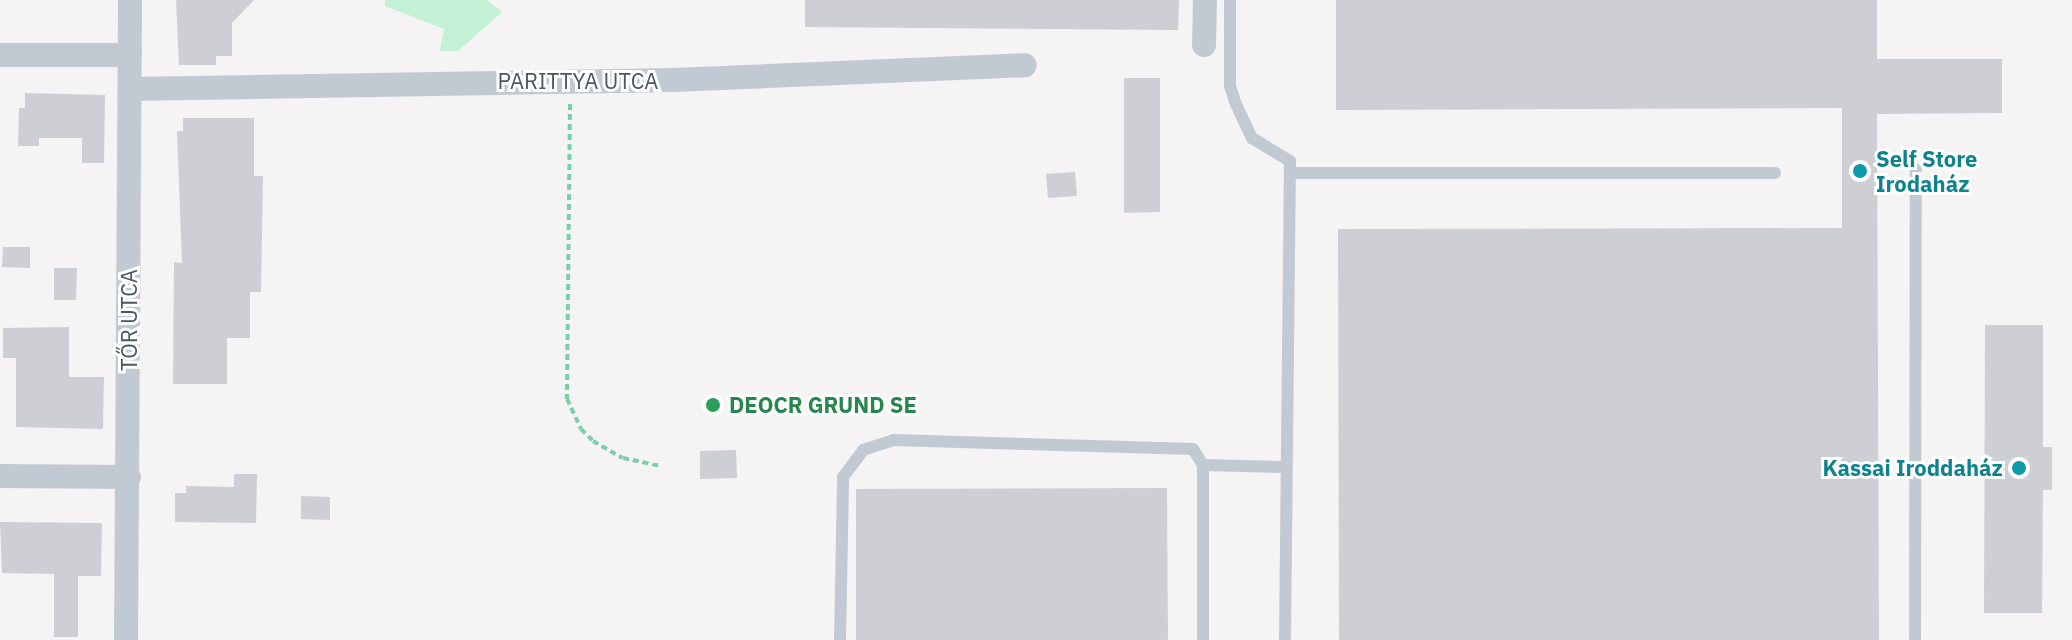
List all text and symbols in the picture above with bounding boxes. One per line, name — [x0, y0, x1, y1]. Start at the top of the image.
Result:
street label: PARITTYA UTCA — [498, 68, 658, 94]
place label: Self Store Irodaház — [1876, 145, 1977, 196]
marker: Self Store Irodaház — [1851, 162, 1869, 180]
street label: TŐR UTCA — [116, 269, 142, 371]
place label: DEOCR GRUND SE — [729, 392, 917, 418]
marker: DEOCR GRUND SE — [704, 396, 722, 414]
place label: Kassai Iroddaház — [1822, 455, 2003, 481]
marker: Kassai Iroddaház — [2010, 459, 2028, 477]

